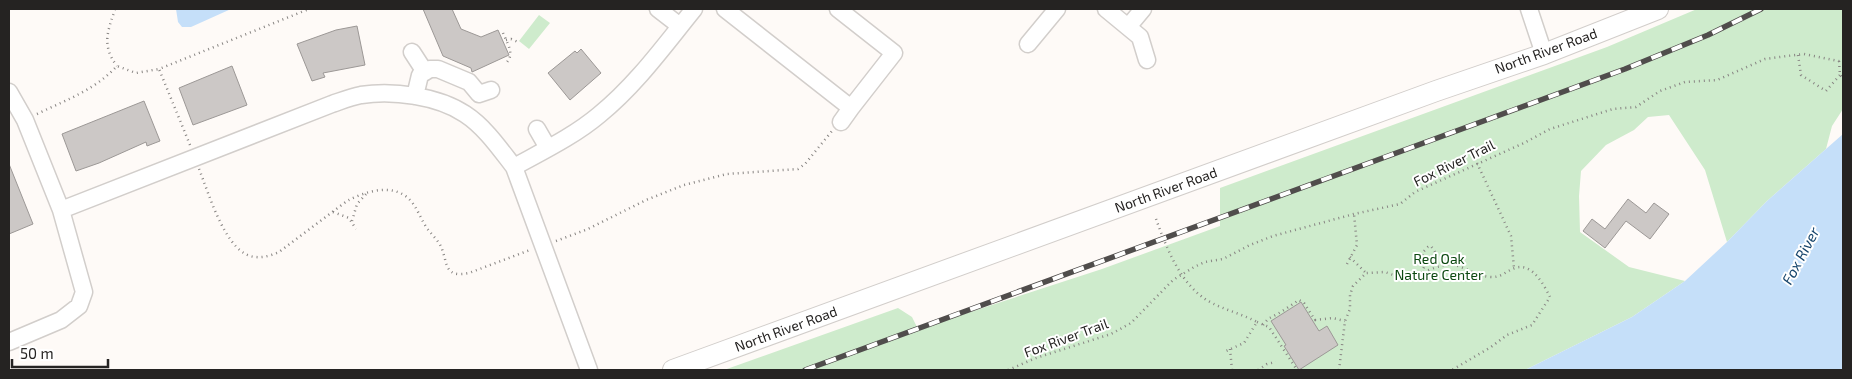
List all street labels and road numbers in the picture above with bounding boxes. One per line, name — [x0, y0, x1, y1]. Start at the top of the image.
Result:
street label: North River Road — [1492, 24, 1599, 77]
street label: Fox River Trail — [1410, 135, 1498, 190]
street label: North River Road — [1112, 163, 1219, 216]
street label: North River Road — [732, 302, 839, 355]
street label: Fox River Trail — [1021, 314, 1111, 361]

